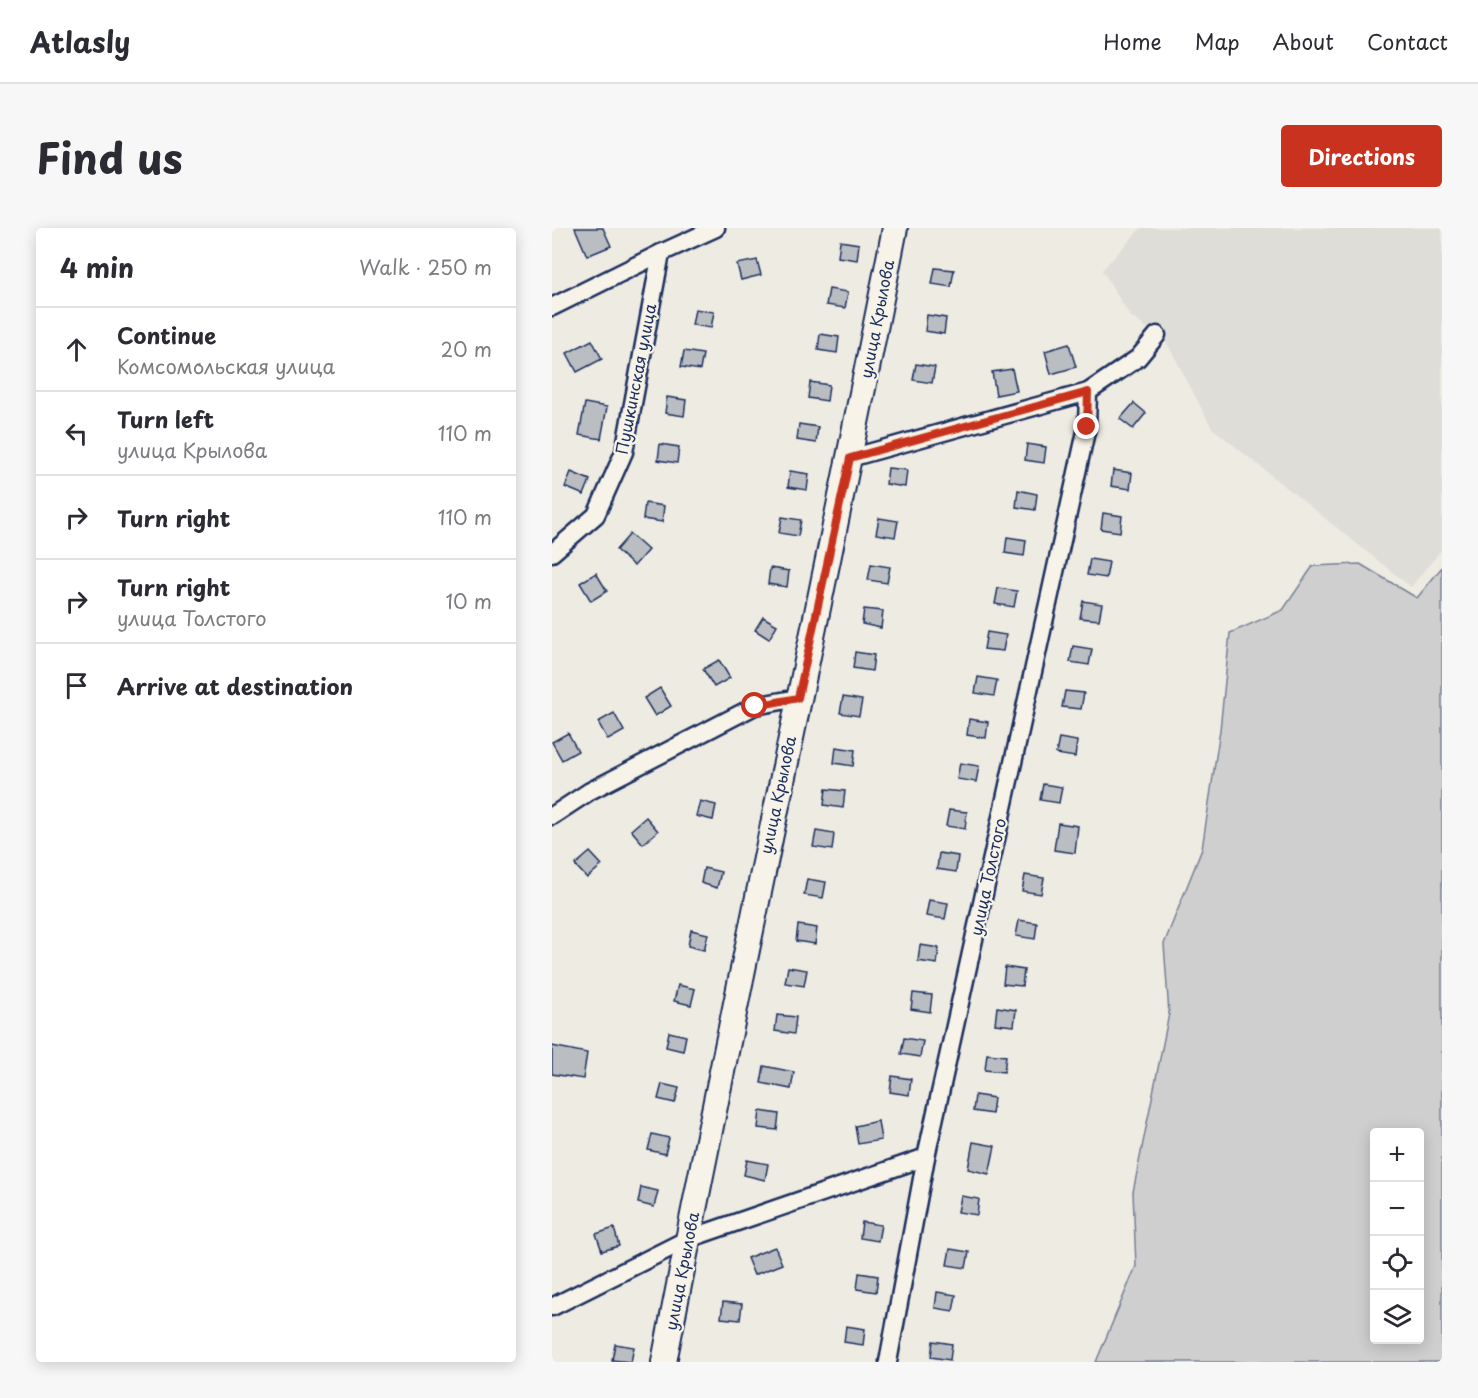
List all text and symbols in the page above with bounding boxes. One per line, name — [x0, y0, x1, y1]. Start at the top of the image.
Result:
text: Atlasly — [30, 20, 130, 63]
text: Home — [1103, 25, 1162, 57]
text: Map — [1195, 25, 1240, 57]
text: About — [1273, 25, 1334, 57]
text: Contact — [1367, 25, 1448, 57]
text: Find us — [36, 125, 183, 188]
button: Directions — [1281, 125, 1442, 187]
text: 4 min — [60, 248, 134, 287]
text: Walk · 250 m — [359, 252, 492, 282]
street label: улица Крылова — [853, 257, 899, 380]
street label: Пушкинская улица — [609, 301, 661, 456]
text: Continue — [117, 318, 216, 351]
icon: ahead — [60, 333, 93, 366]
text: 20 m — [440, 334, 492, 364]
text: Комсомольская улица — [117, 351, 335, 381]
text: Turn left — [117, 402, 214, 435]
route end — [1073, 413, 1099, 439]
icon: left — [60, 417, 93, 450]
text: 110 m — [438, 418, 492, 448]
text: улица Крылова — [117, 435, 267, 465]
icon: right — [60, 501, 93, 534]
text: Turn right — [117, 501, 230, 534]
text: 110 m — [438, 502, 492, 532]
text: Turn right — [117, 570, 230, 603]
icon: right — [60, 585, 93, 618]
text: 10 m — [445, 586, 492, 616]
text: улица Толстого — [117, 603, 267, 633]
icon: arrive — [60, 669, 93, 702]
text: Arrive at destination — [117, 669, 353, 702]
route start — [741, 692, 767, 718]
street label: улица Крылова — [753, 733, 801, 856]
street label: улица Толстого — [963, 816, 1011, 938]
map controls — [1370, 1128, 1424, 1344]
button: + — [1370, 1128, 1424, 1182]
button: − — [1370, 1182, 1424, 1236]
street label: улица Крылова — [658, 1209, 704, 1332]
button: locate — [1370, 1236, 1424, 1290]
button: layers — [1370, 1290, 1424, 1344]

